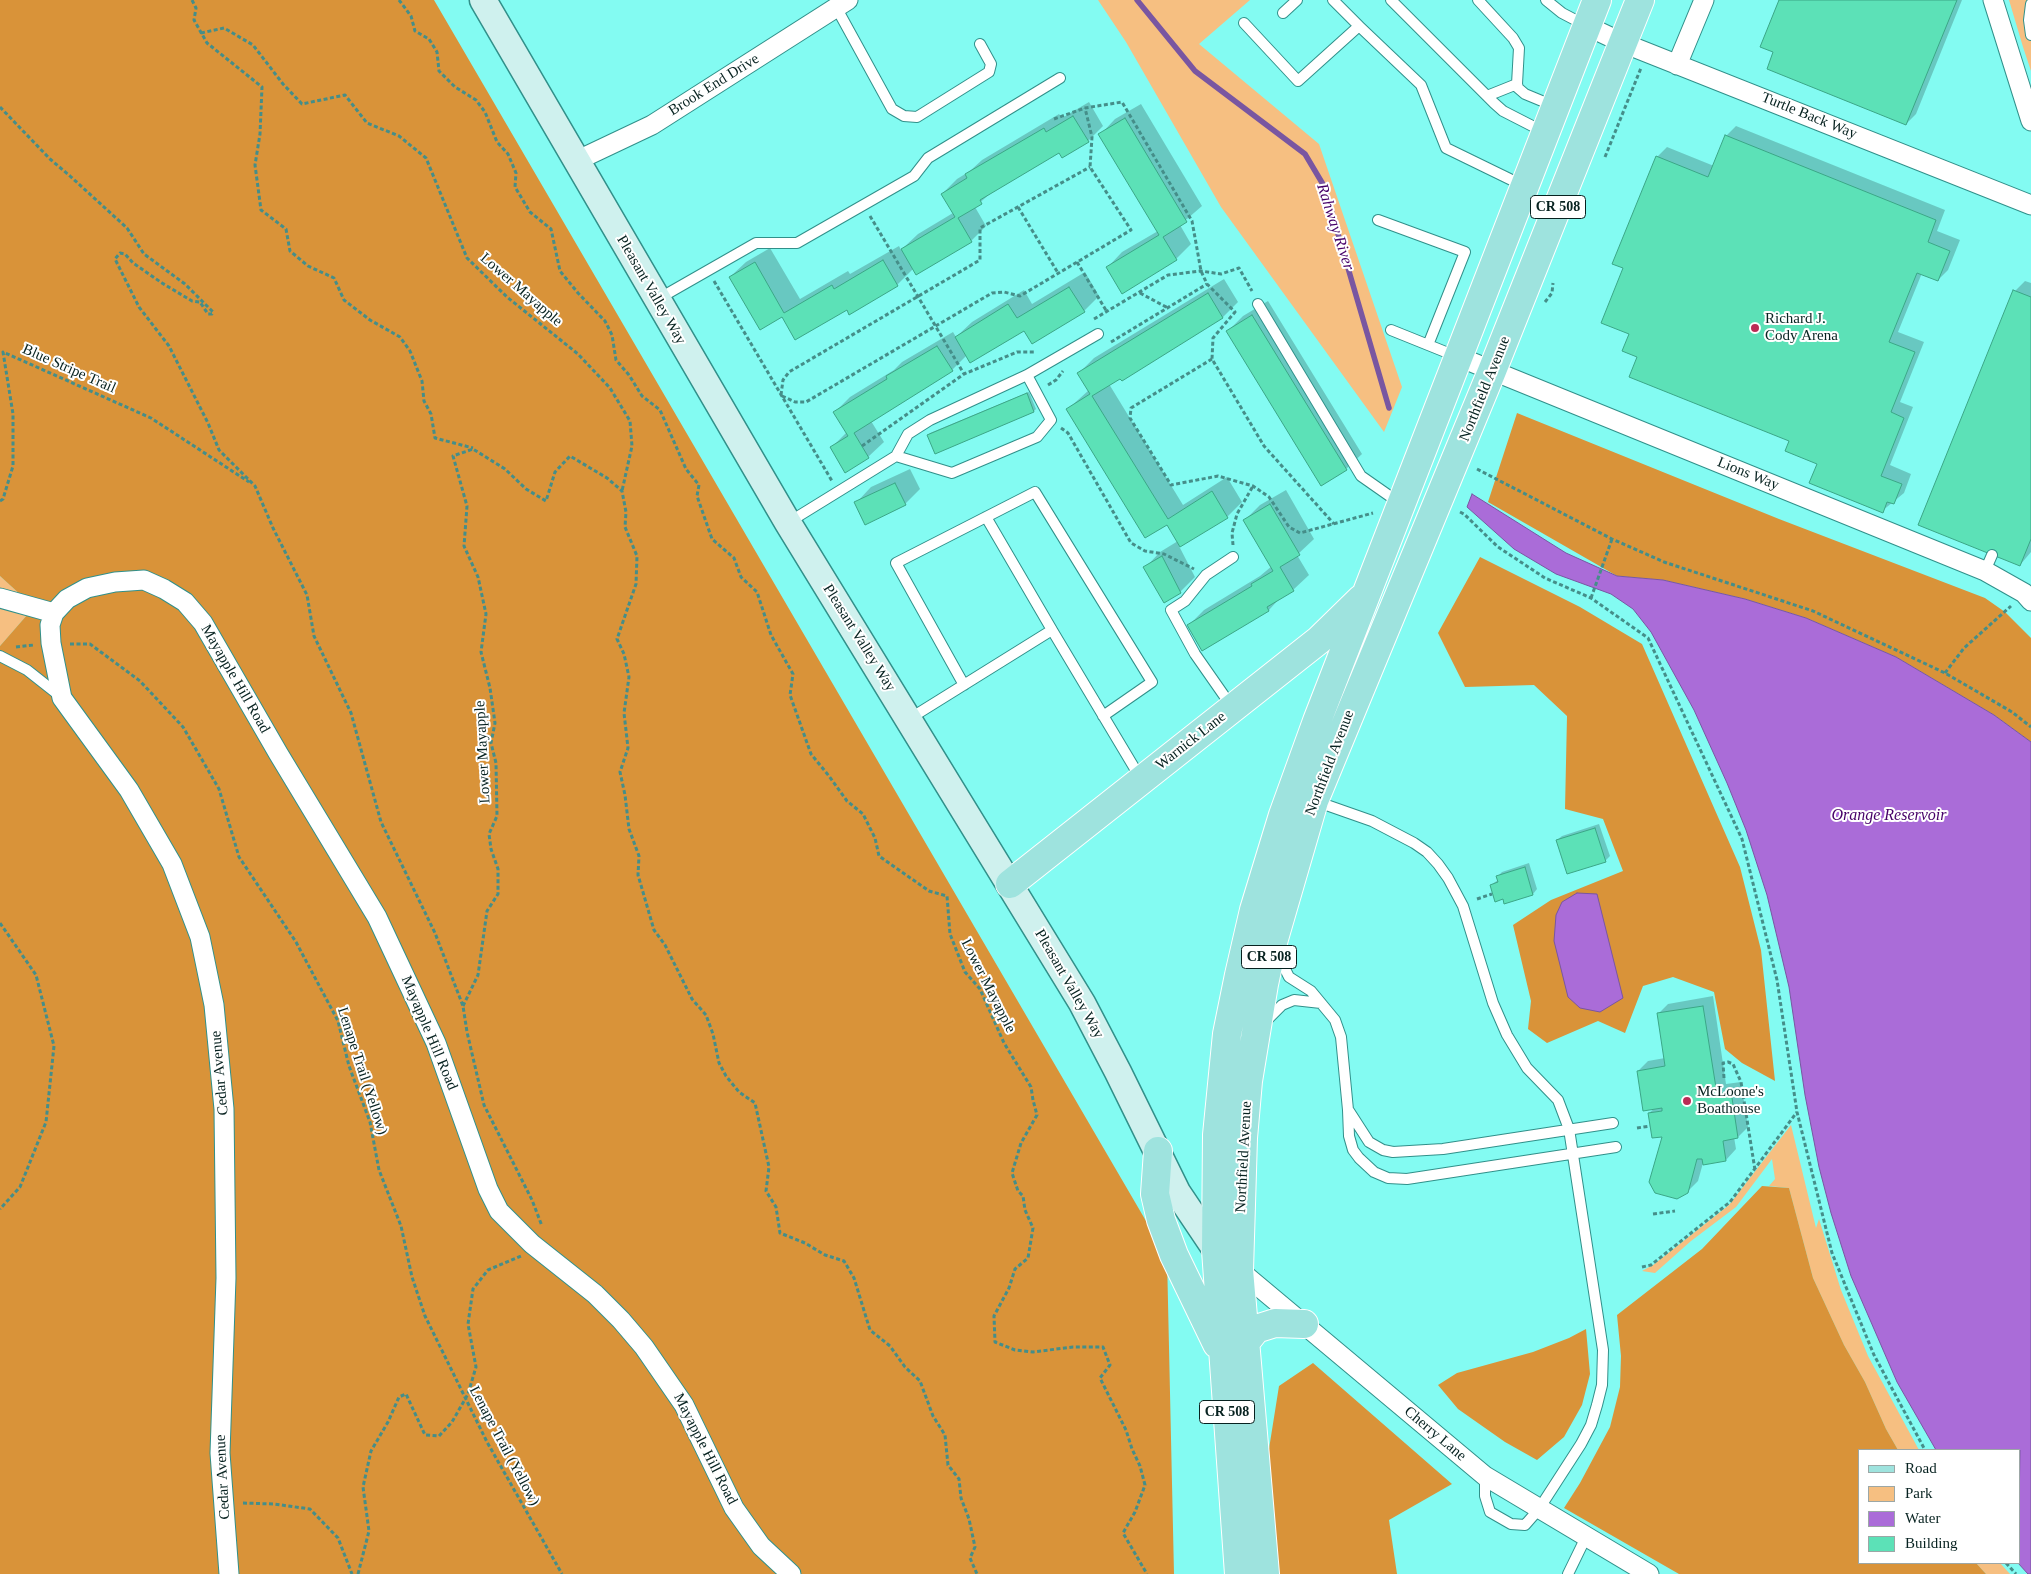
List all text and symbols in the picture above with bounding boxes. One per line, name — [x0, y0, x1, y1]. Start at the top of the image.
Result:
street label: Brook End Drive — [665, 50, 763, 120]
street label: Turtle Back Way — [1759, 89, 1859, 143]
water label: Rahway River — [1312, 181, 1358, 273]
road number: CR 508 — [1530, 196, 1586, 218]
street label: Pleasant Valley Way — [612, 232, 690, 348]
street label: Lower Mayapple — [476, 249, 566, 331]
place label: Richard J. Cody Arena — [1765, 310, 1838, 345]
marker: Richard J. Cody Arena — [1749, 322, 1761, 334]
street label: Northfield Avenue — [1456, 334, 1514, 444]
street label: Blue Stripe Trail — [20, 340, 118, 398]
street label: Lions Way — [1714, 453, 1782, 495]
street label: Pleasant Valley Way — [819, 581, 899, 695]
street label: Mayapple Hill Road — [197, 621, 273, 737]
street label: Lower Mayapple — [471, 700, 495, 804]
street label: Warnick Lane — [1152, 708, 1230, 774]
street label: Northfield Avenue — [1302, 708, 1358, 818]
water label: Orange Reservoir — [1831, 806, 1947, 826]
street label: Pleasant Valley Way — [1030, 926, 1108, 1042]
street label: Lower Mayapple — [957, 936, 1019, 1036]
road number: CR 508 — [1242, 946, 1296, 969]
street label: Mayapple Hill Road — [397, 973, 461, 1093]
street label: Lenape Trail (Yellow) — [333, 1005, 391, 1137]
street label: Cedar Avenue — [207, 1030, 233, 1116]
place label: McLoone's Boathouse — [1697, 1083, 1764, 1118]
marker: McLoone's Boathouse — [1681, 1095, 1693, 1107]
street label: Northfield Avenue — [1232, 1101, 1256, 1213]
street label: Lenape Trail (Yellow) — [465, 1383, 543, 1509]
street label: Mayapple Hill Road — [669, 1390, 741, 1508]
road number: CR 508 — [1200, 1400, 1254, 1424]
street label: Cherry Lane — [1400, 1403, 1470, 1465]
street label: Cedar Avenue — [212, 1434, 234, 1520]
legend — [1858, 1449, 2021, 1564]
text: Road — [1905, 1460, 1937, 1476]
text: Park — [1905, 1485, 1933, 1501]
text: Water — [1905, 1510, 1940, 1526]
text: Building — [1905, 1535, 1958, 1551]

